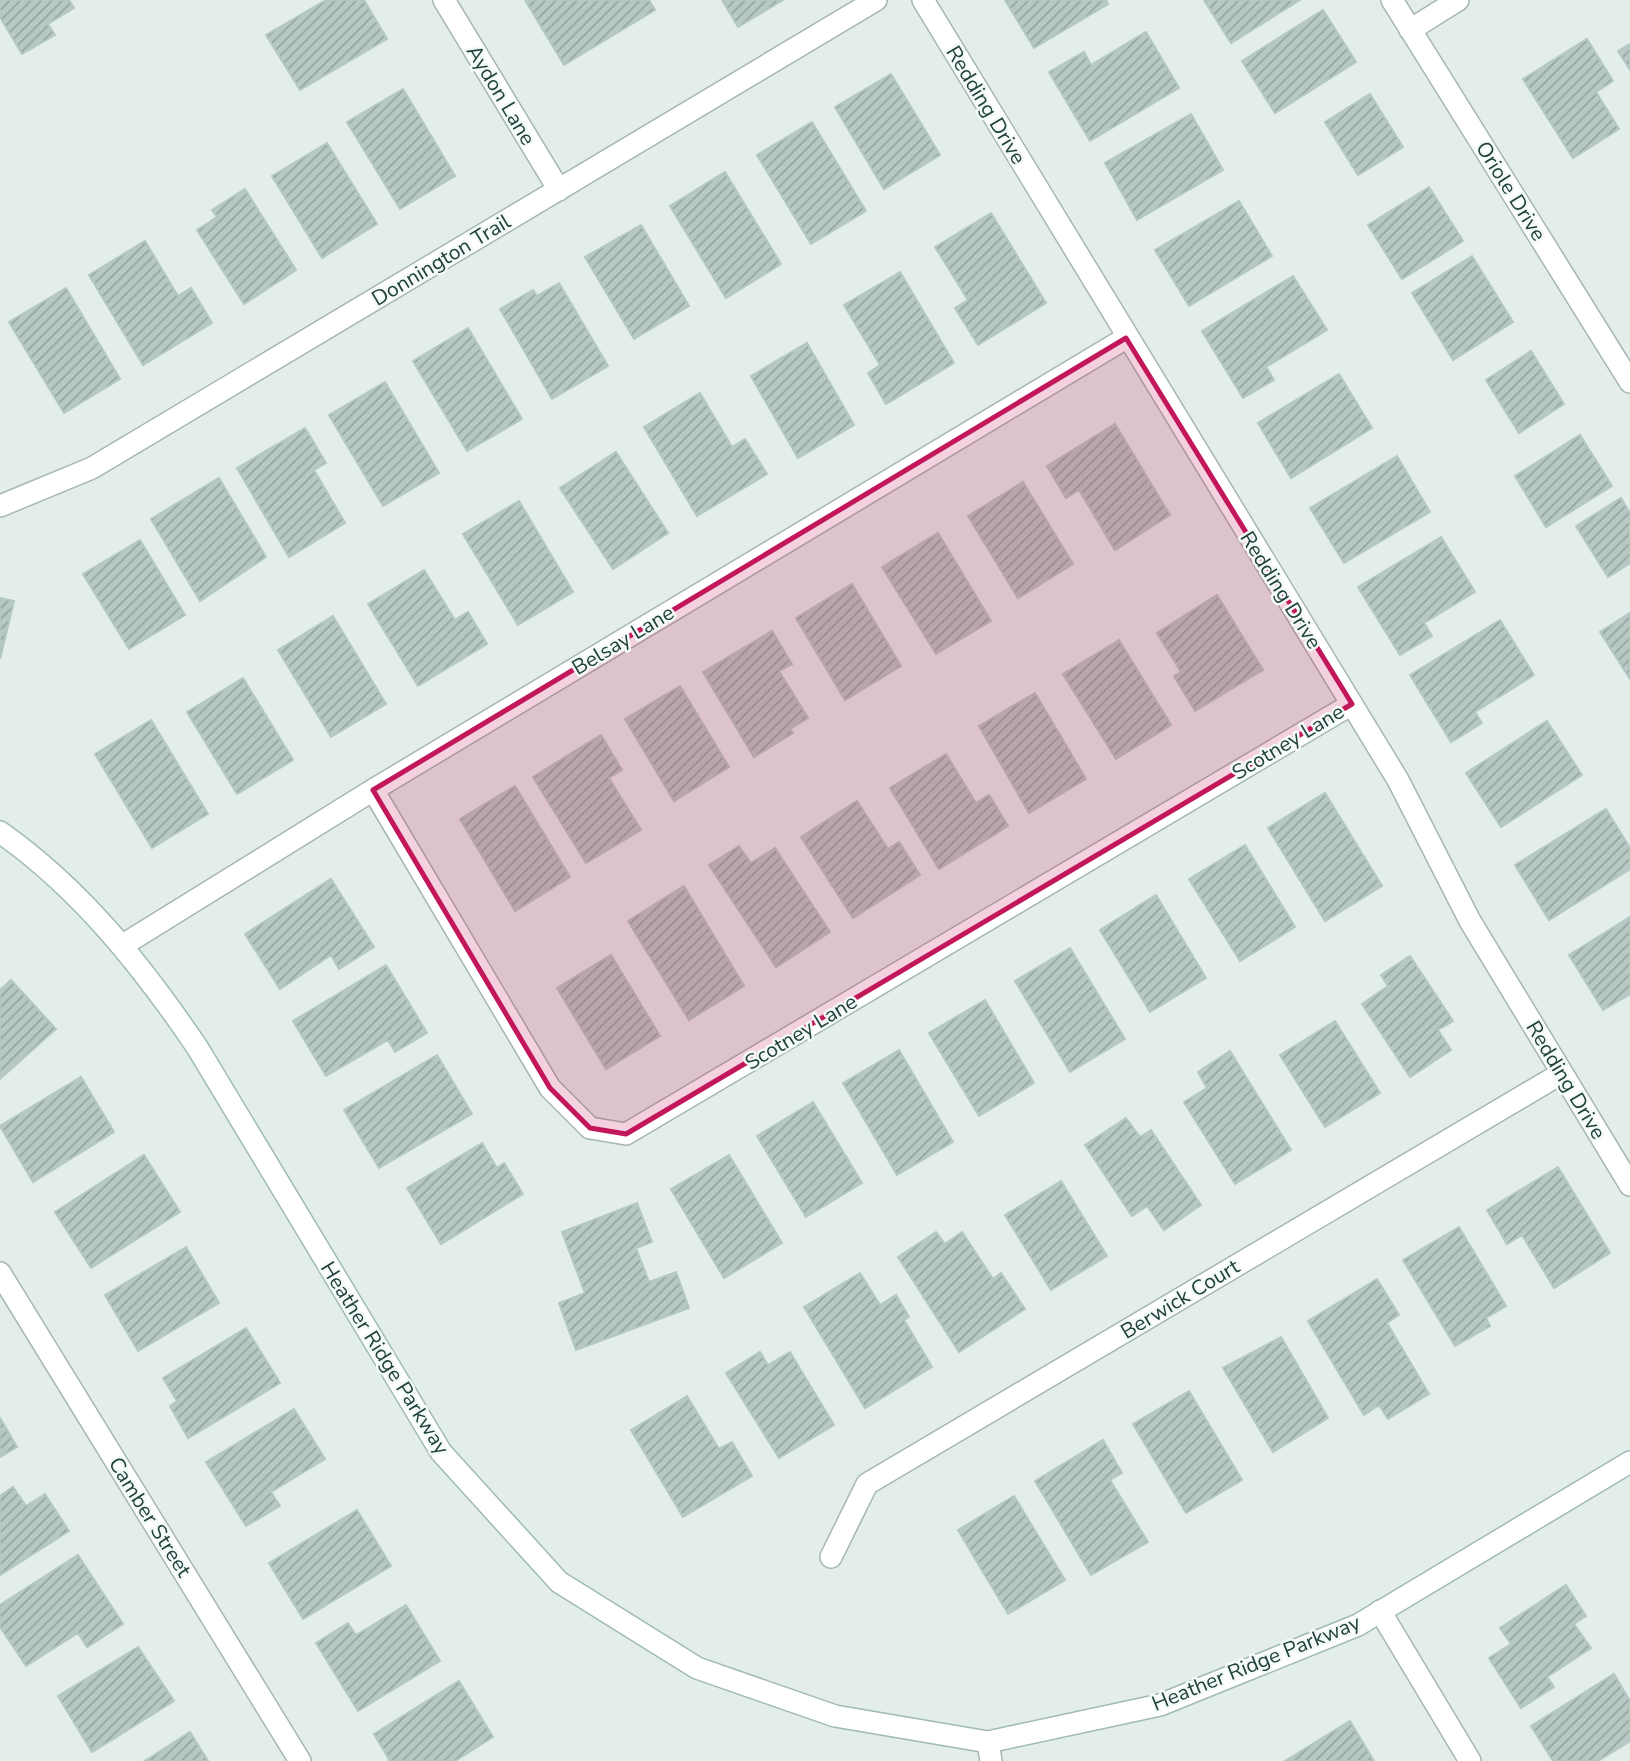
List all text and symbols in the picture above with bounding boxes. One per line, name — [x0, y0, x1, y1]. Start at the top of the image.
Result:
street label: Aydon Lane — [460, 40, 542, 150]
street label: Redding Drive — [940, 40, 1032, 170]
street label: Oriole Drive — [1469, 136, 1553, 246]
street label: Donnington Trail — [366, 207, 516, 312]
street label: Redding Drive — [1234, 526, 1328, 654]
street label: Belsay Lane — [567, 599, 679, 681]
street label: Scotney Lane — [1227, 698, 1349, 786]
street label: Scotney Lane — [740, 988, 862, 1076]
street label: Redding Drive — [1520, 1015, 1612, 1145]
street label: Berwick Court — [1115, 1252, 1245, 1345]
street label: Heather Ridge Parkway — [314, 1256, 456, 1460]
street label: Camber Street — [102, 1452, 198, 1583]
street label: Heather Ridge Parkway — [1148, 1608, 1365, 1718]

